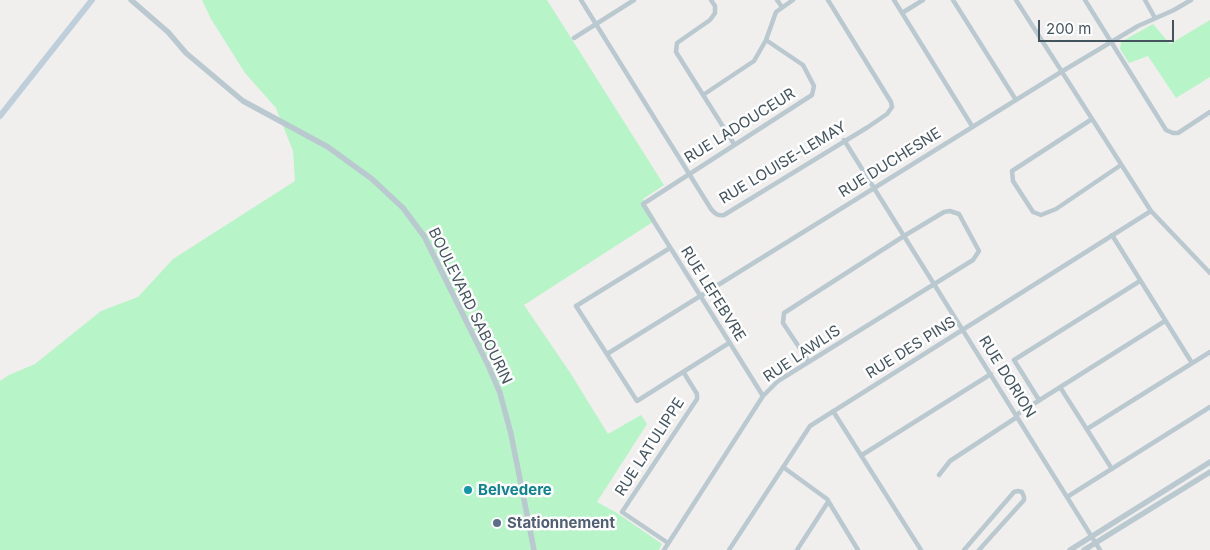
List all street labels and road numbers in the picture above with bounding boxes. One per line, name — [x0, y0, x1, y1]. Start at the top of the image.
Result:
street label: RUE LADOUCEUR — [681, 85, 799, 167]
street label: RUE LOUISE-LEMAY — [716, 118, 850, 208]
street label: RUE DUCHESNE — [836, 124, 944, 202]
street label: BOULEVARD SABOURIN — [424, 225, 516, 387]
street label: RUE LEFEBVRE — [677, 243, 749, 345]
street label: RUE DES PINS — [863, 313, 959, 383]
street label: RUE LAWLIS — [760, 322, 844, 386]
street label: RUE DORION — [975, 333, 1039, 421]
street label: RUE LATULIPPE — [612, 395, 688, 499]

